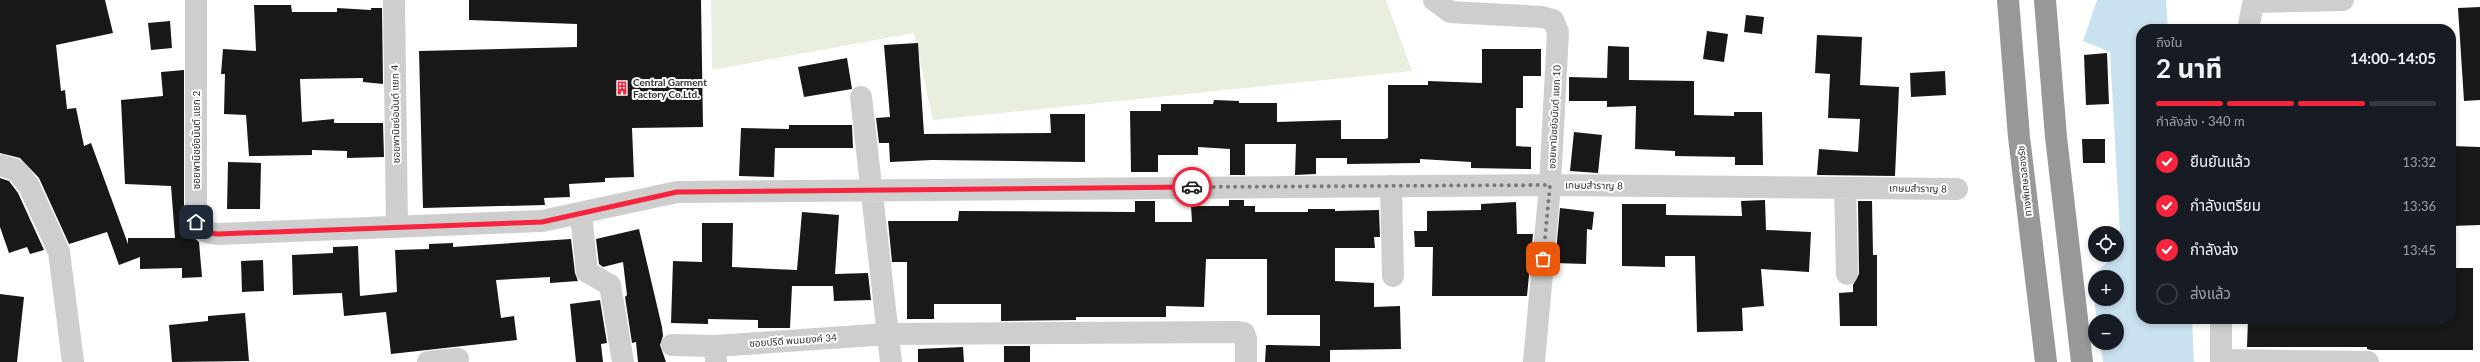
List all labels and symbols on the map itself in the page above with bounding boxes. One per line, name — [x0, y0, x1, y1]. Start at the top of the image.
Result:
street label: ซอยพานิชย์อนันต์ แยก 4 — [388, 64, 402, 163]
street label: ซอยพานิชย์อนันต์ แยก 10 — [1545, 64, 1563, 169]
place label: Central Garment Factory Co.Ltd. — [633, 76, 707, 100]
building icon: Central Garment Factory Co.Ltd. — [614, 80, 630, 96]
street label: ซอยพานิชย์อนันต์ แยก 2 — [190, 91, 202, 189]
street label: ทางพิเศษฉลองรัช — [2014, 145, 2034, 217]
courier — [1172, 167, 1212, 207]
street label: เกษมสำราญ 8 — [1565, 178, 1623, 192]
street label: เกษมสำราญ 8 — [1889, 181, 1947, 195]
pin — [179, 205, 213, 239]
pin — [1526, 242, 1560, 276]
street label: ซอยปรีดี พนมยงค์ 34 — [749, 331, 837, 349]

